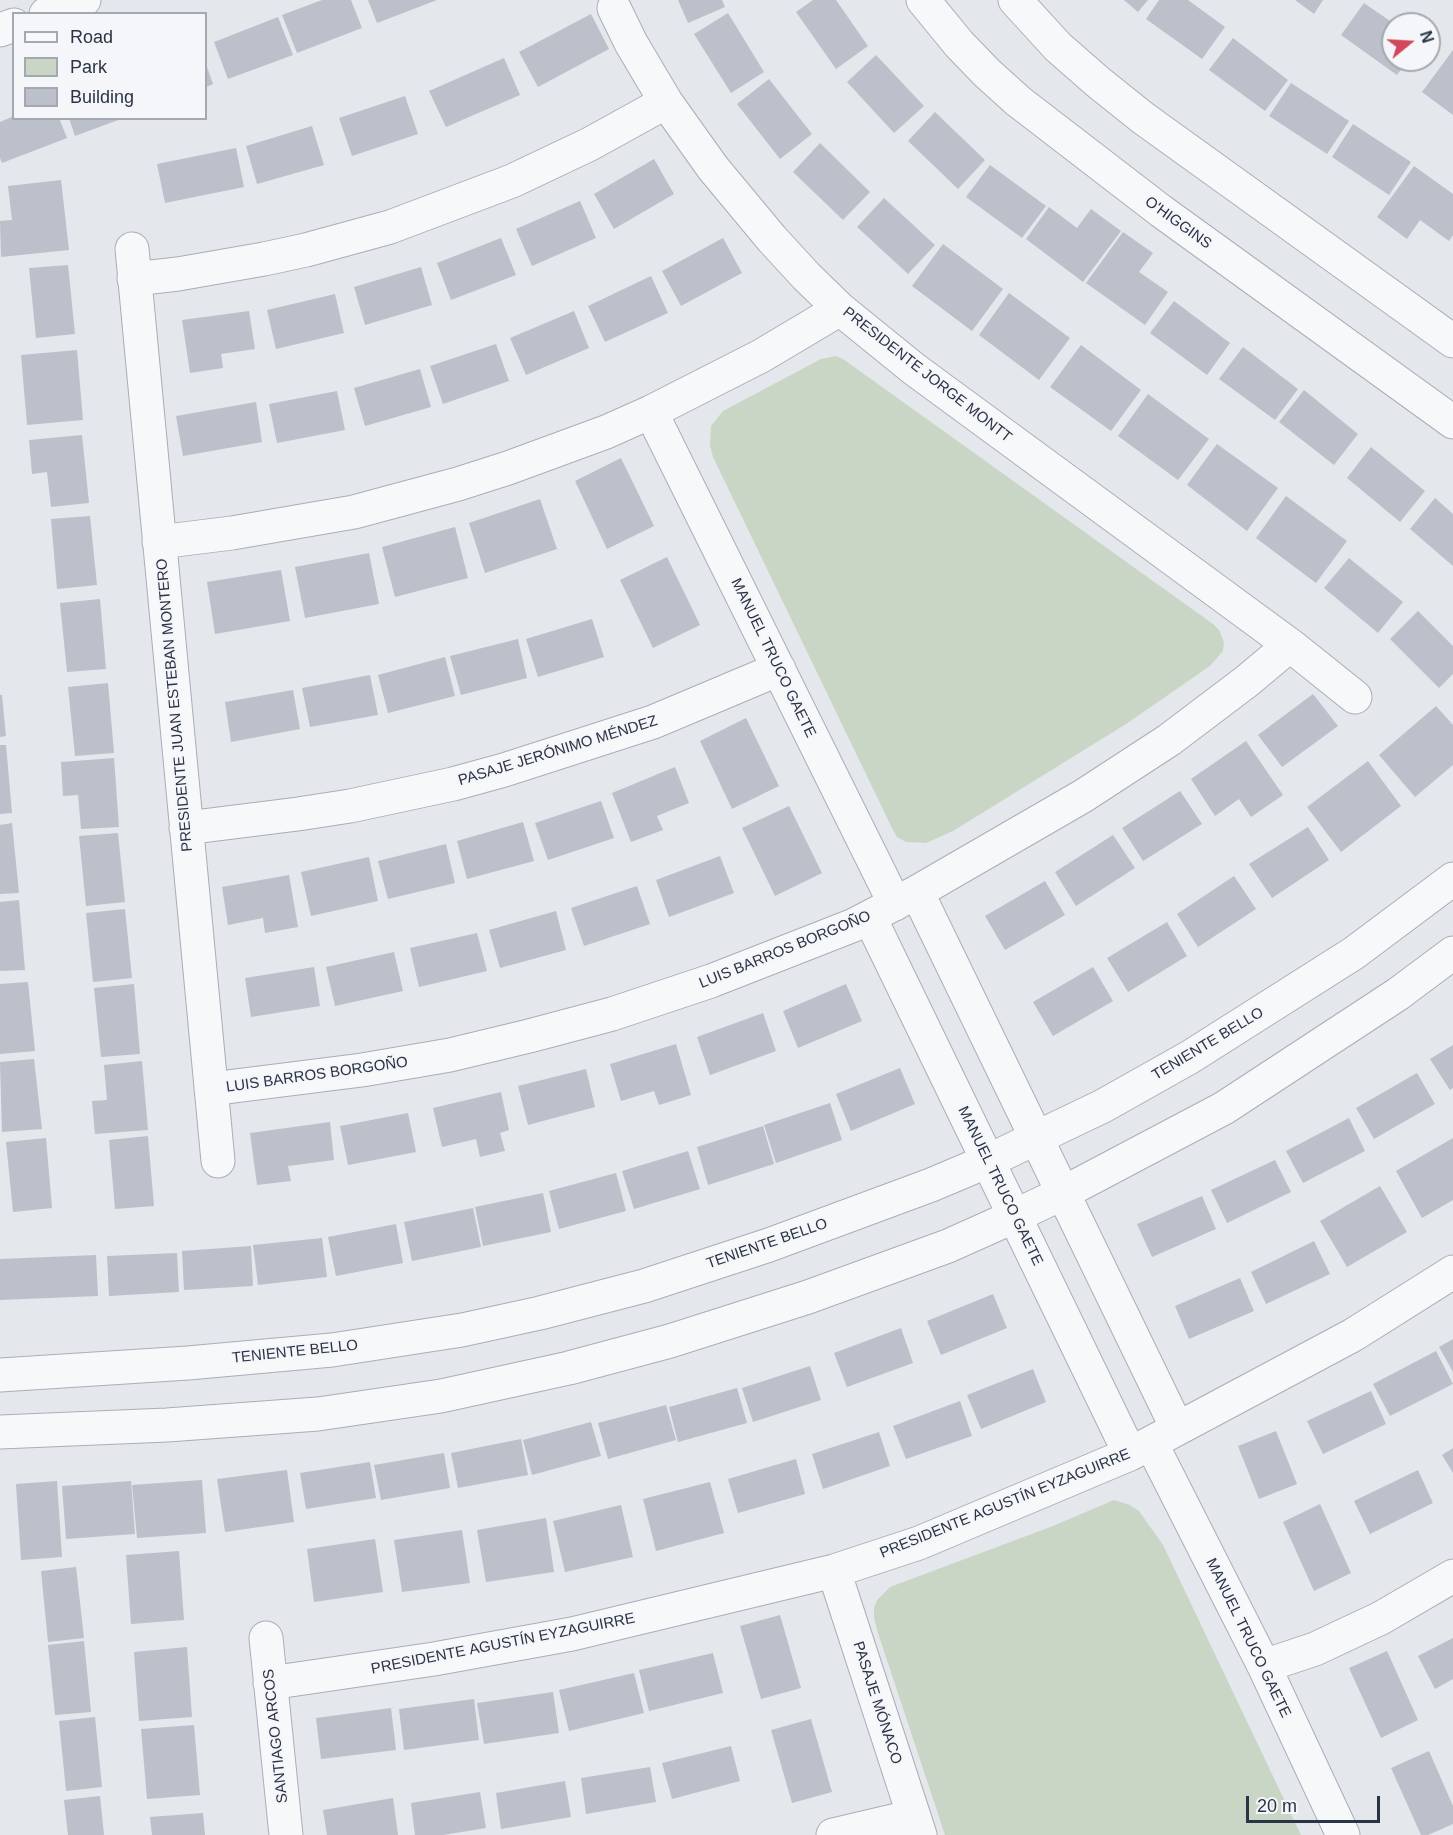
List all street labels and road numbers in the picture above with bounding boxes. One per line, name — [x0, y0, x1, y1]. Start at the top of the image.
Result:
street label: O'HIGGINS — [1141, 193, 1215, 253]
street label: PRESIDENTE JORGE MONTT — [839, 304, 1015, 446]
street label: PRESIDENTE JUAN ESTEBAN MONTERO — [153, 558, 197, 852]
street label: MANUEL TRUCO GAETE — [727, 575, 819, 741]
street label: PASAJE JERÓNIMO MÉNDEZ — [456, 712, 660, 790]
street label: LUIS BARROS BORGOÑO — [697, 907, 873, 993]
street label: TENIENTE BELLO — [1149, 1004, 1267, 1084]
street label: LUIS BARROS BORGOÑO — [225, 1053, 409, 1097]
street label: MANUEL TRUCO GAETE — [954, 1103, 1046, 1269]
street label: TENIENTE BELLO — [704, 1215, 830, 1273]
street label: TENIENTE BELLO — [231, 1336, 359, 1368]
street label: PRESIDENTE AGUSTÍN EYZAGUIRRE — [877, 1445, 1133, 1563]
street label: MANUEL TRUCO GAETE — [1202, 1555, 1294, 1721]
street label: PRESIDENTE AGUSTÍN EYZAGUIRRE — [370, 1610, 636, 1678]
street label: PASAJE MÓNACO — [849, 1639, 905, 1767]
street label: SANTIAGO ARCOS — [260, 1668, 292, 1804]

